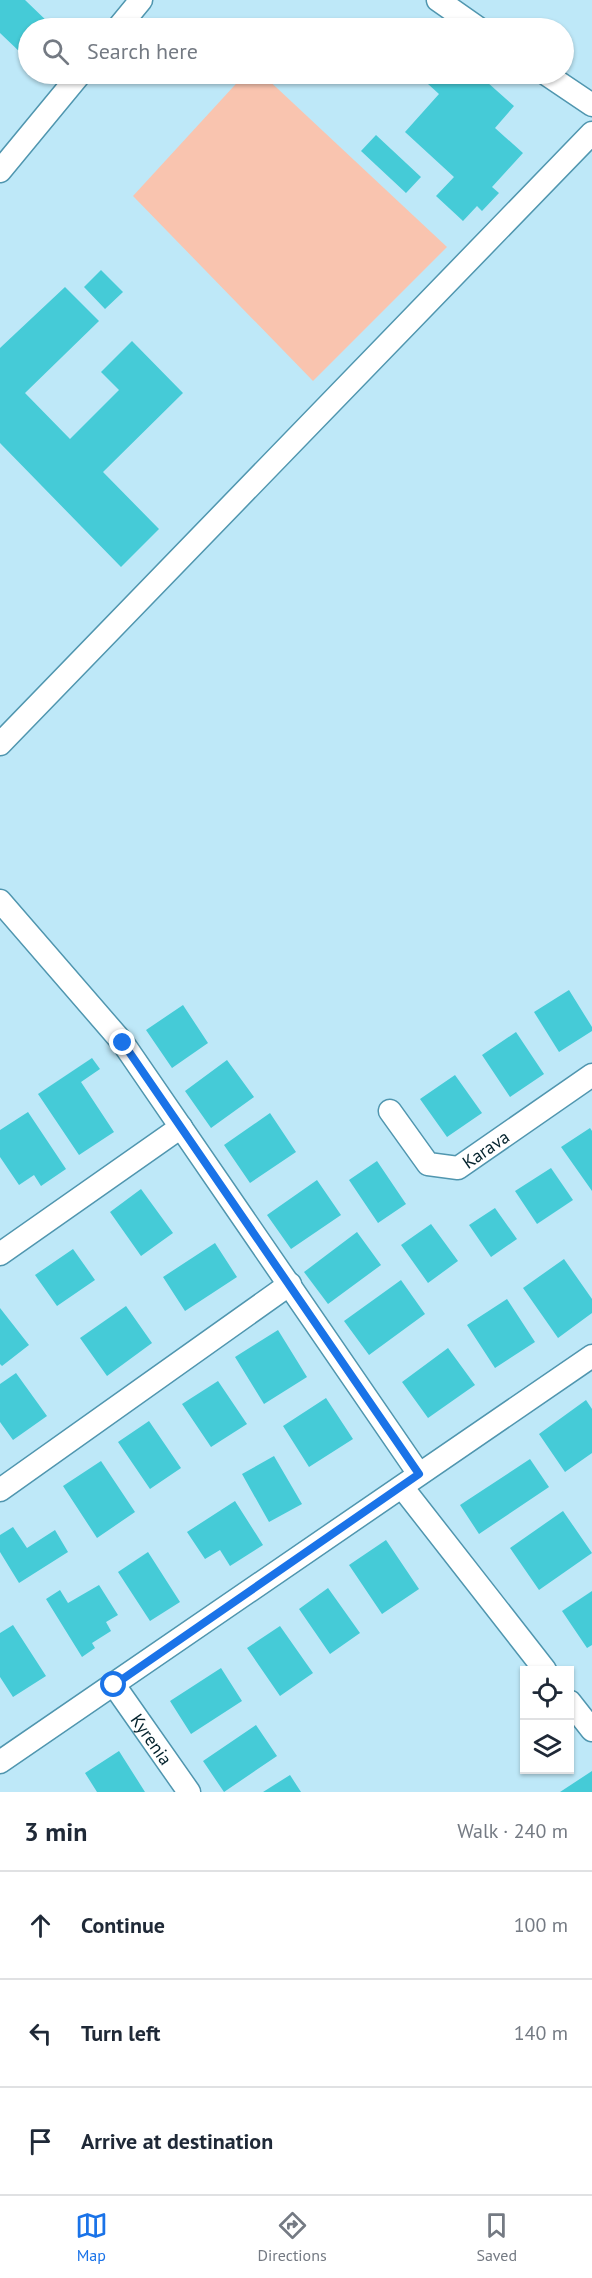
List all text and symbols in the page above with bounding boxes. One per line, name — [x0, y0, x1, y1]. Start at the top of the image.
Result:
search box — [18, 18, 574, 84]
icon: search — [39, 35, 72, 68]
text: Search here — [87, 37, 198, 65]
route end — [109, 1029, 135, 1055]
street label: Karava — [458, 1125, 513, 1173]
map controls — [520, 1666, 574, 1774]
button: locate — [520, 1666, 574, 1720]
route start — [100, 1671, 126, 1697]
street label: Kyrenia — [126, 1709, 178, 1769]
button: layers — [520, 1720, 574, 1774]
text: 3 min — [24, 1815, 87, 1848]
text: Walk · 240 m — [457, 1818, 568, 1844]
icon: ahead — [24, 1909, 57, 1942]
text: Continue — [81, 1911, 165, 1939]
text: 100 m — [514, 1912, 568, 1938]
icon: left — [24, 2017, 57, 2050]
text: Turn left — [81, 2019, 161, 2047]
text: 140 m — [514, 2020, 568, 2046]
icon: arrive — [24, 2125, 57, 2158]
text: Arrive at destination — [81, 2127, 273, 2155]
tab: Map — [75, 2209, 108, 2265]
tab: Directions — [258, 2209, 327, 2265]
tab: Saved — [476, 2209, 517, 2265]

